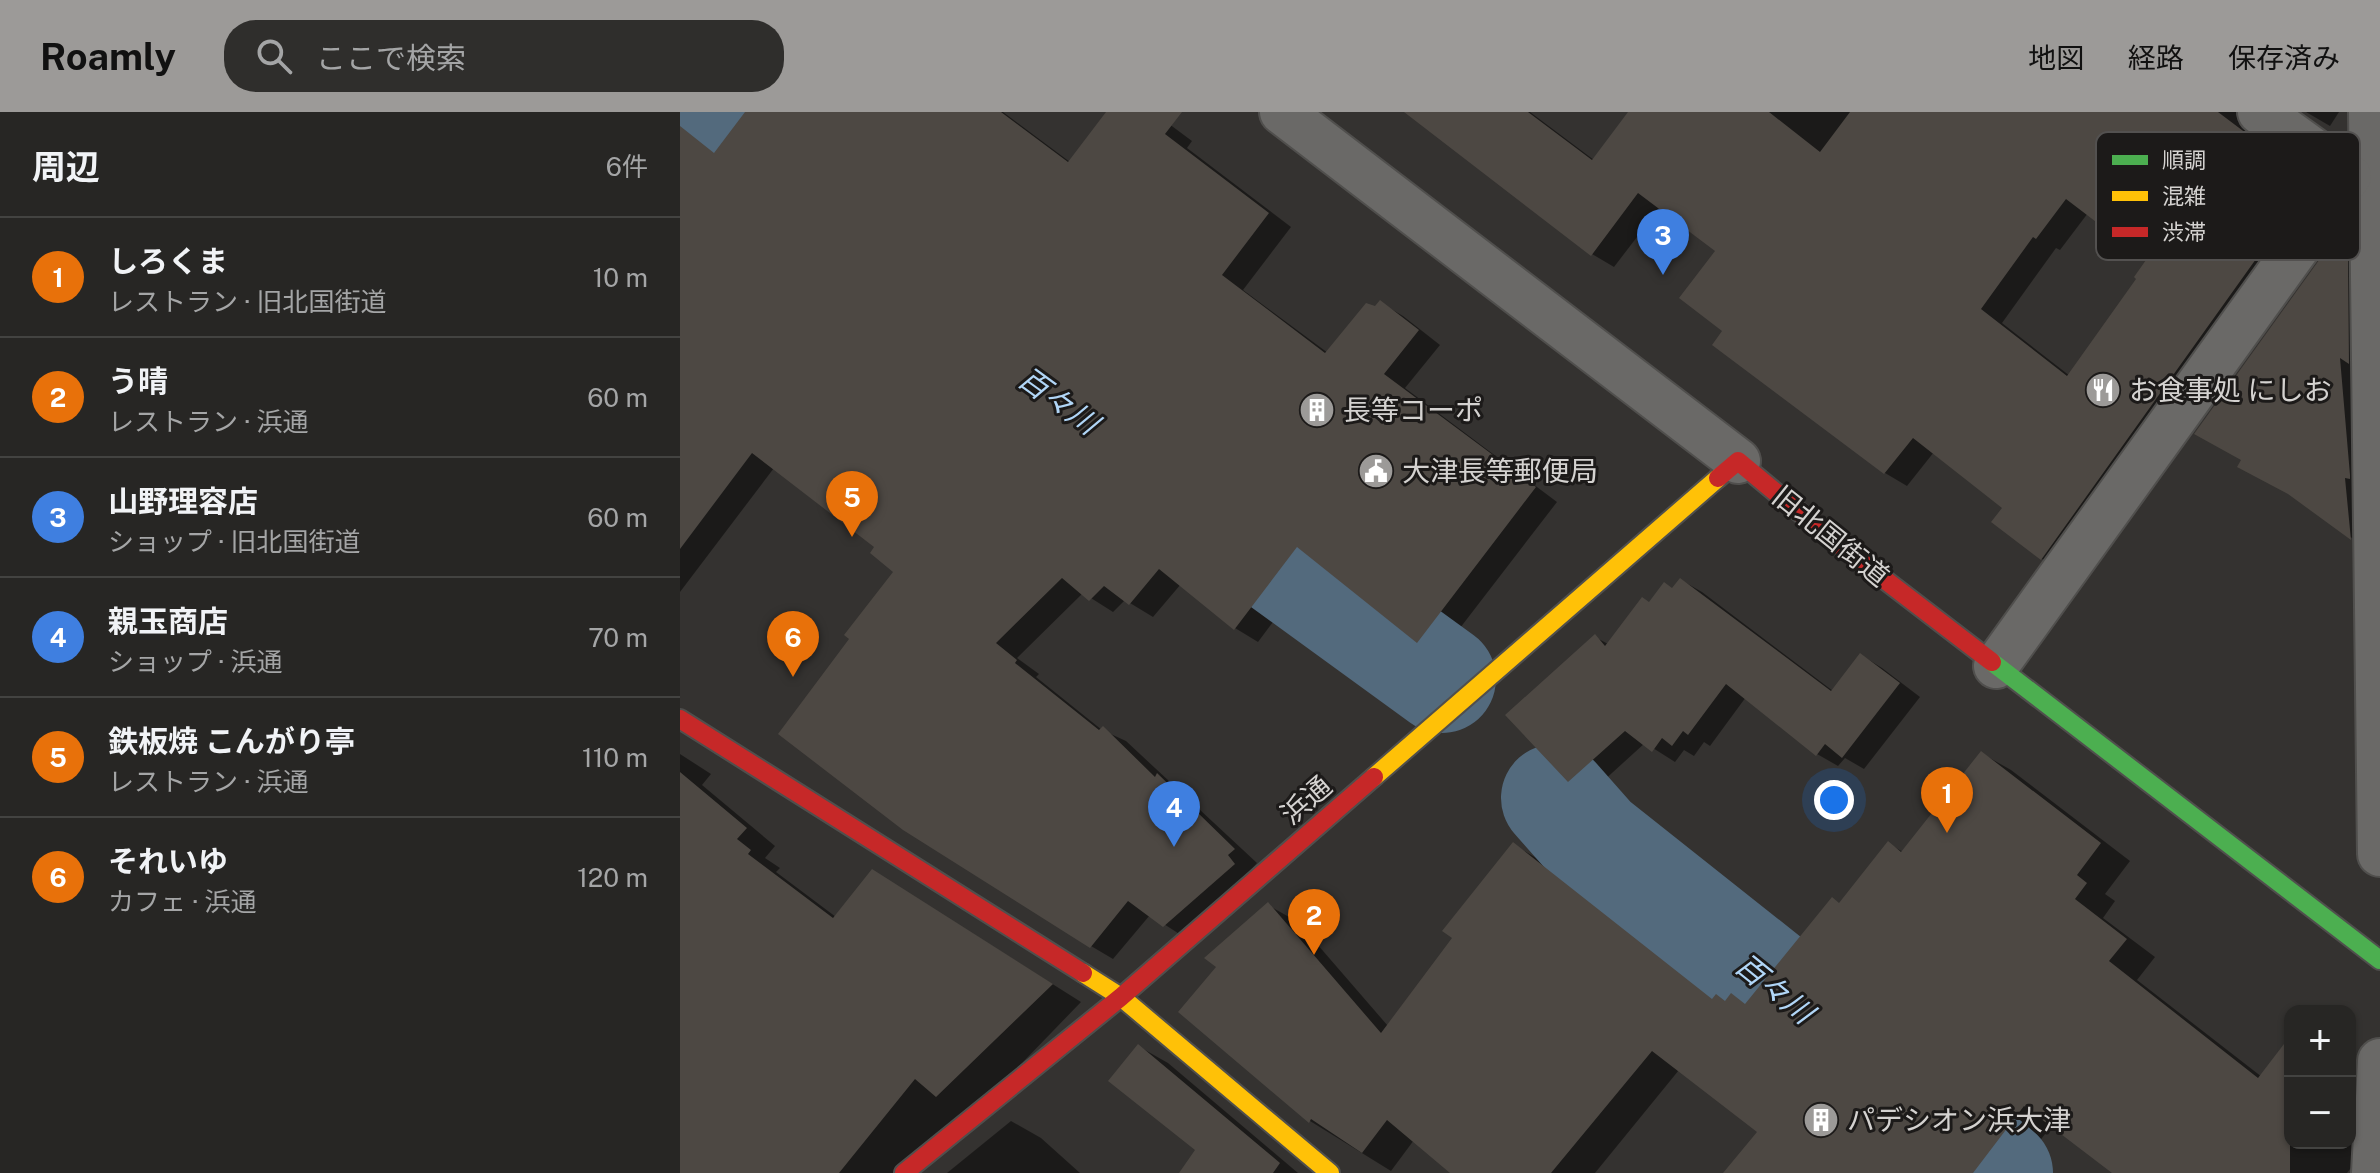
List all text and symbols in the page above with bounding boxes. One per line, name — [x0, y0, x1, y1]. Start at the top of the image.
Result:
search box — [224, 20, 784, 92]
text: Roamly — [40, 34, 176, 79]
icon: search — [252, 34, 296, 78]
text: ここで検索 — [316, 40, 466, 76]
text: 地図 — [2028, 41, 2084, 74]
text: 経路 — [2128, 41, 2184, 74]
text: 保存済み — [2228, 41, 2340, 74]
legend — [2096, 132, 2360, 260]
text: 周辺 — [32, 147, 100, 187]
text: 順調 — [2162, 147, 2206, 173]
text: 6件 — [606, 151, 648, 182]
text: 混雑 — [2162, 183, 2206, 209]
pin: 3 — [1637, 209, 1689, 275]
text: 渋滞 — [2162, 219, 2206, 245]
text: しろくま — [108, 243, 228, 279]
text: 1 — [52, 262, 64, 293]
text: 10 m — [593, 262, 648, 293]
text: レストラン · 旧北国街道 — [108, 286, 386, 317]
water label: 百々川 — [1012, 359, 1108, 443]
text: う晴 — [108, 363, 168, 399]
restaurant icon: お食事処 にしお — [2084, 371, 2122, 409]
place label: お食事処 にしお — [2129, 373, 2332, 406]
text: 2 — [50, 382, 66, 413]
text: 60 m — [587, 382, 648, 413]
building icon: 長等コーポ — [1298, 391, 1336, 429]
place label: 長等コーポ — [1343, 393, 1483, 426]
text: レストラン · 浜通 — [108, 406, 308, 437]
public building icon: 大津長等郵便局 — [1357, 452, 1395, 490]
place label: 大津長等郵便局 — [1402, 454, 1598, 487]
pin: 5 — [826, 471, 878, 537]
street label: 旧北国街道 — [1767, 479, 1896, 592]
text: 山野理容店 — [108, 483, 258, 519]
text: 3 — [49, 502, 67, 533]
text: 60 m — [587, 502, 648, 533]
text: ショップ · 旧北国街道 — [108, 526, 360, 557]
text: 親玉商店 — [108, 603, 228, 639]
pin: 6 — [767, 611, 819, 677]
text: 4 — [49, 622, 67, 653]
text: 70 m — [588, 622, 648, 653]
text: ショップ · 浜通 — [108, 646, 282, 677]
text: 鉄板焼 こんがり亭 — [108, 723, 355, 759]
text: 5 — [49, 742, 67, 773]
text: 110 m — [582, 742, 648, 773]
text: レストラン · 浜通 — [108, 766, 308, 797]
pin: 1 — [1921, 767, 1973, 833]
street label: 浜通 — [1274, 769, 1338, 830]
your location — [1814, 780, 1854, 820]
pin: 4 — [1148, 781, 1200, 847]
text: それいゆ — [108, 843, 228, 879]
text: 6 — [49, 862, 67, 893]
text: 120 m — [577, 862, 648, 893]
text: カフェ · 浜通 — [108, 886, 256, 917]
pin: 2 — [1288, 889, 1340, 955]
water label: 百々川 — [1728, 946, 1823, 1032]
map controls — [2284, 1005, 2356, 1149]
button: + — [2284, 1005, 2356, 1077]
button: − — [2284, 1077, 2356, 1149]
building icon: パデシオン浜大津 — [1802, 1101, 1840, 1139]
place label: パデシオン浜大津 — [1847, 1103, 2071, 1136]

